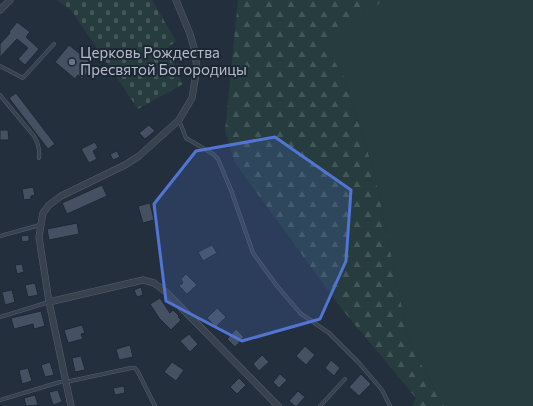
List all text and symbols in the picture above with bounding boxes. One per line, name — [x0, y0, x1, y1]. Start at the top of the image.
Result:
place label: Церковь Рождества Пресвятой Богородицы — [80, 43, 247, 78]
marker: Церковь Рождества Пресвятой Богородицы — [67, 57, 77, 67]

